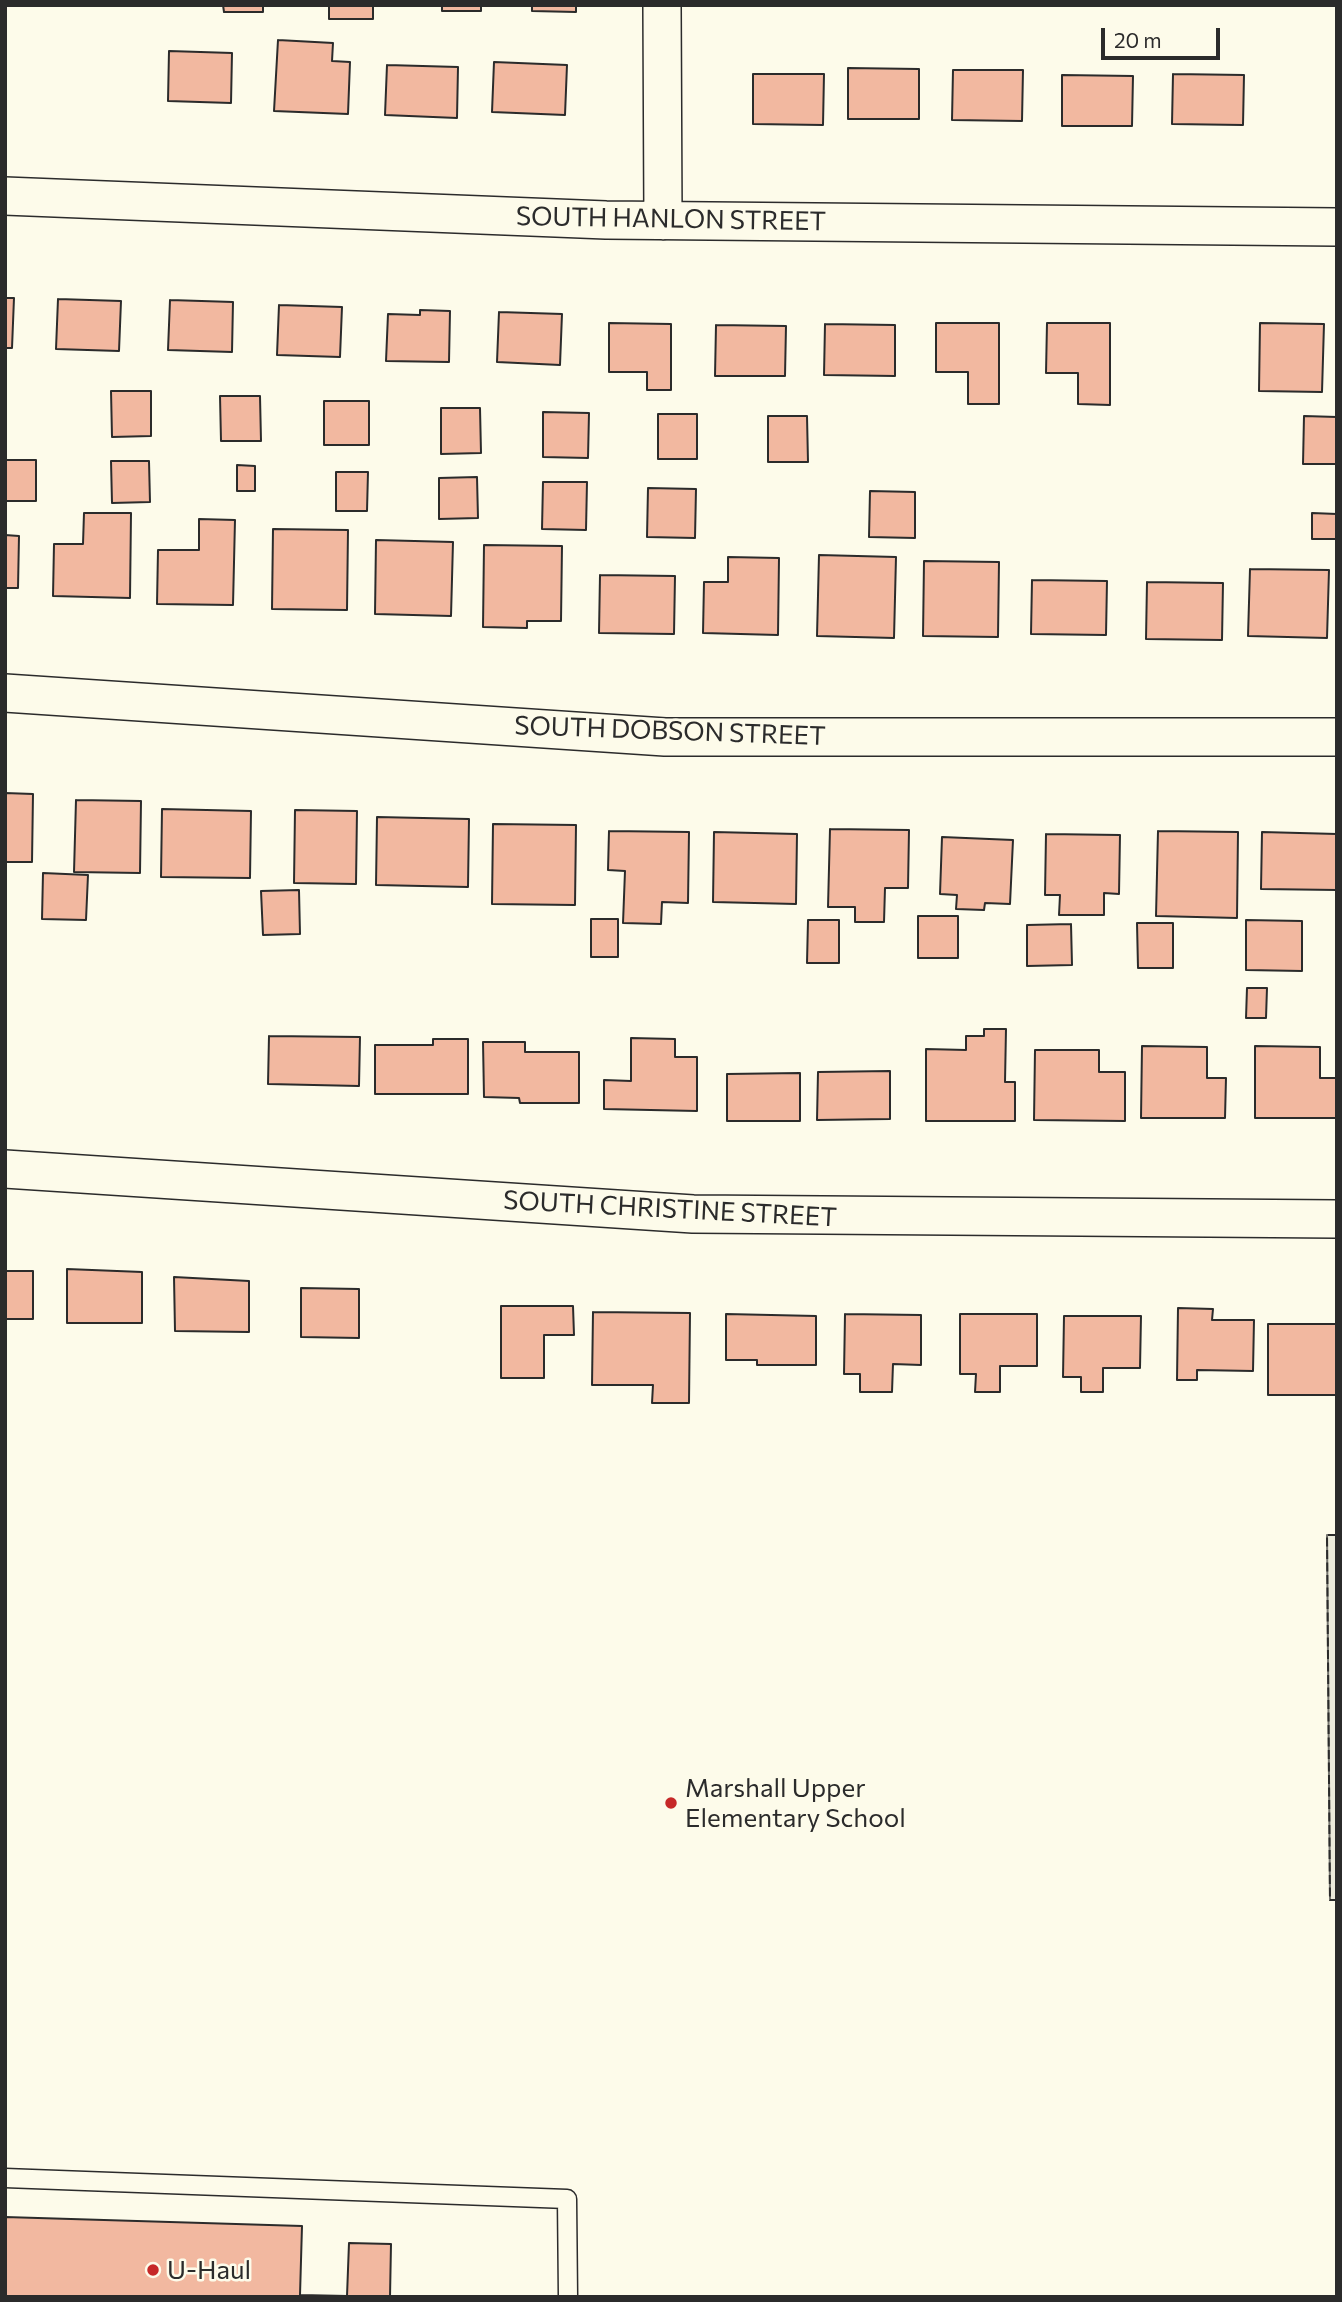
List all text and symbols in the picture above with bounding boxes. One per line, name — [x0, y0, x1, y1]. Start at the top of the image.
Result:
scale bar — [1104, 14, 1223, 58]
text: 20 m — [1114, 27, 1162, 52]
street label: SOUTH HANLON STREET — [516, 201, 826, 237]
street label: SOUTH DOBSON STREET — [514, 710, 826, 752]
street label: SOUTH CHRISTINE STREET — [502, 1185, 838, 1233]
place label: Marshall Upper Elementary School — [685, 1772, 906, 1834]
marker: Marshall Upper Elementary School — [663, 1795, 679, 1811]
place label: U-Haul — [167, 2254, 251, 2286]
marker: U-Haul — [145, 2262, 161, 2278]

